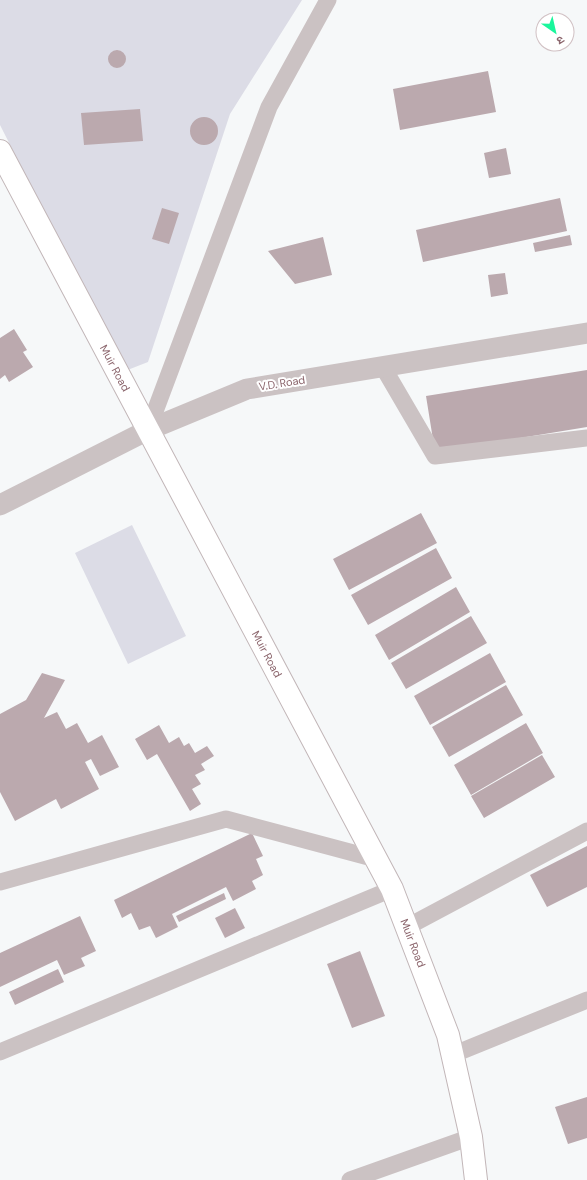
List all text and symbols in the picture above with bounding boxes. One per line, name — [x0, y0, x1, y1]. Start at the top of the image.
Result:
north arrow — [535, 12, 575, 52]
text: उ — [554, 33, 567, 48]
street label: Muir Road — [97, 342, 133, 394]
street label: V.D. Road — [258, 372, 306, 394]
street label: Muir Road — [249, 628, 285, 680]
street label: Muir Road — [397, 917, 429, 969]

